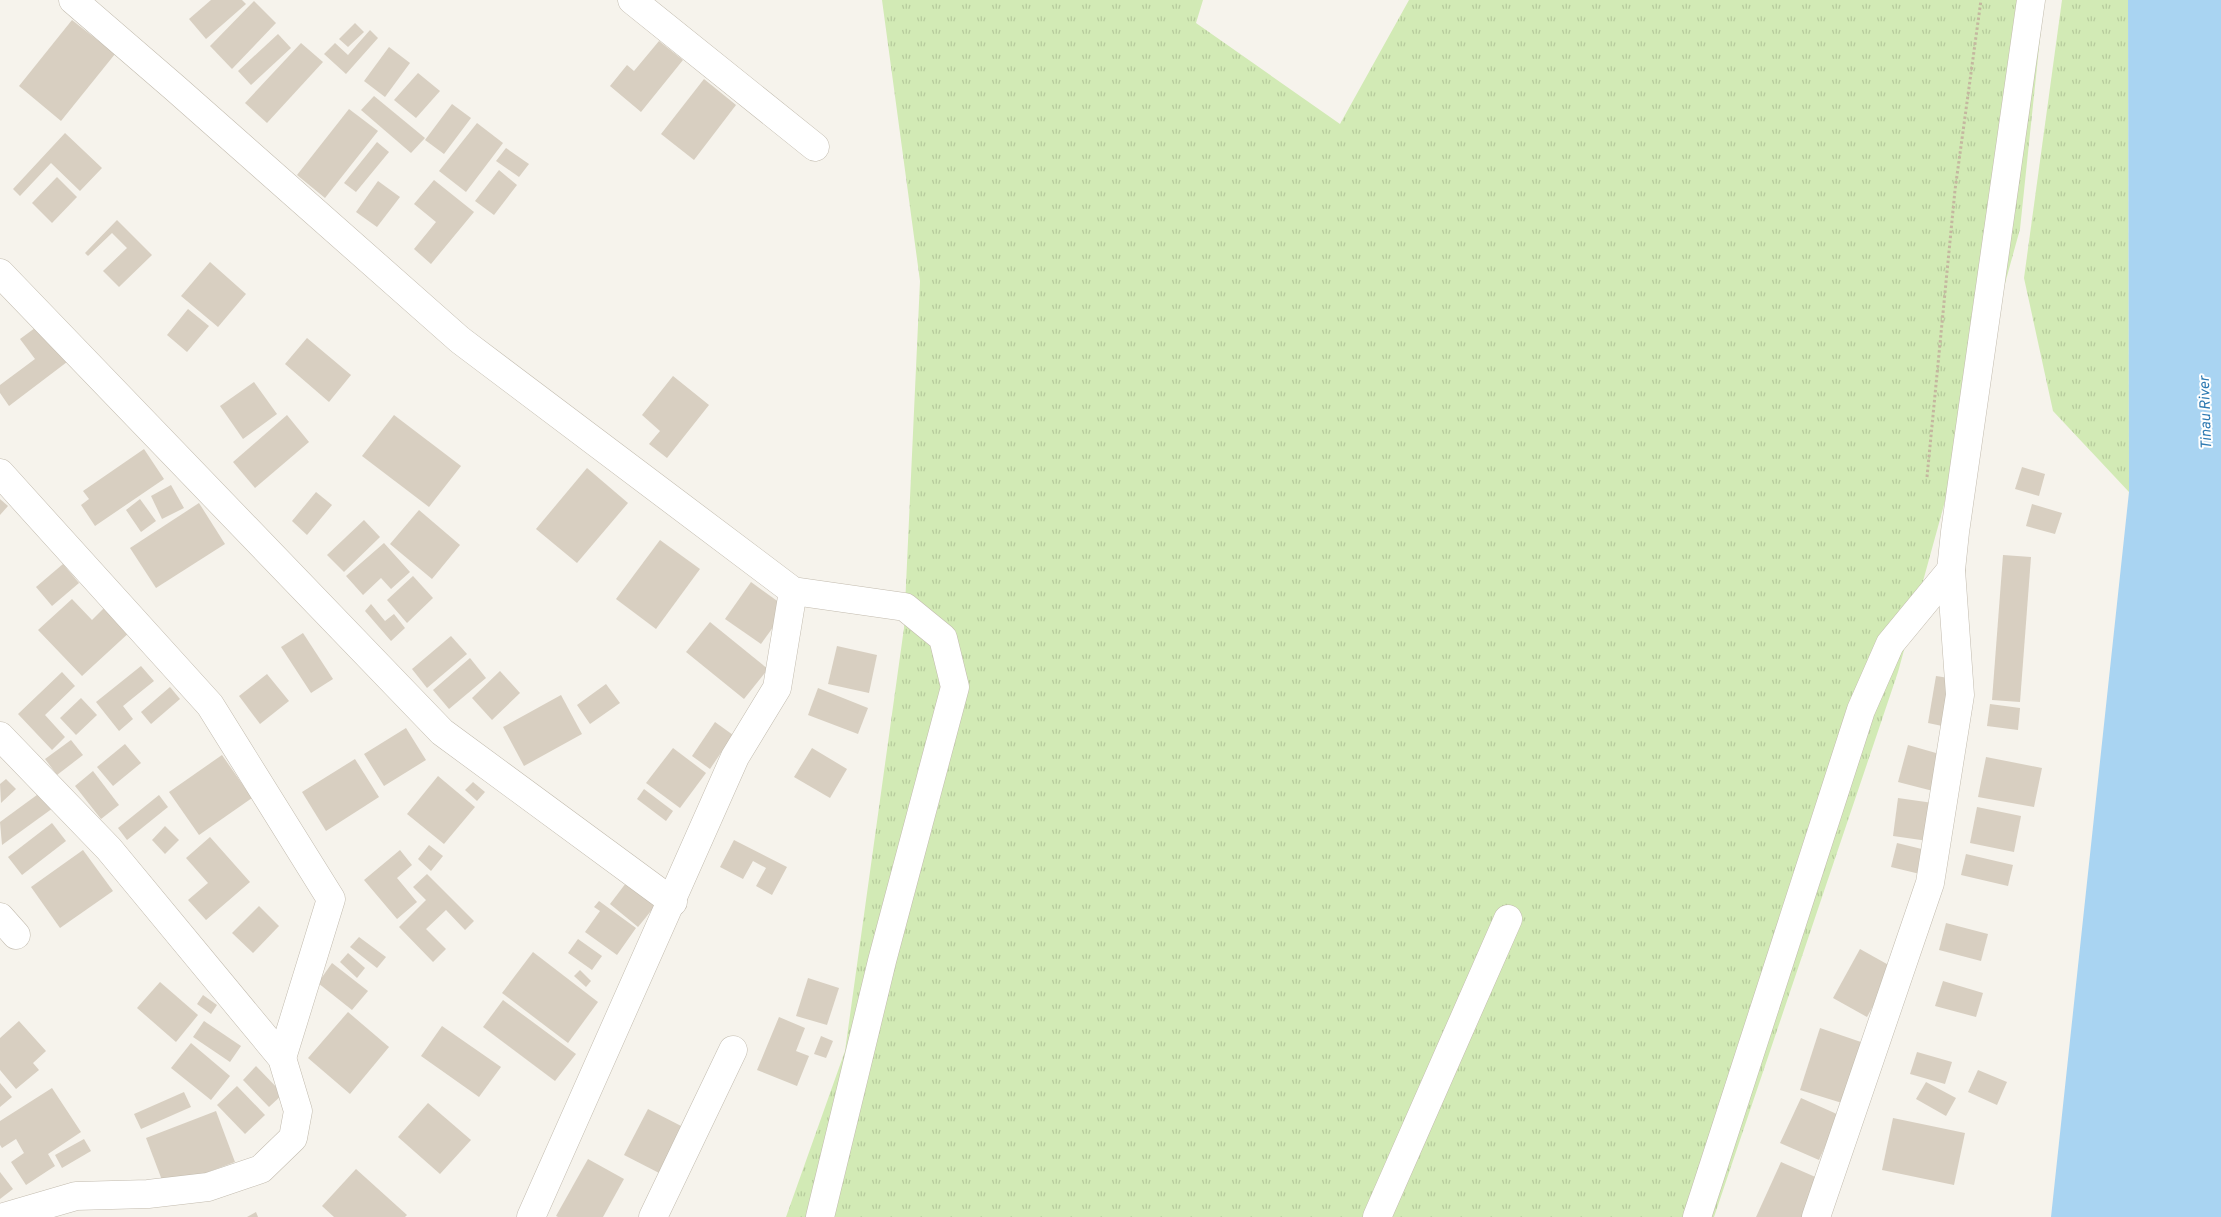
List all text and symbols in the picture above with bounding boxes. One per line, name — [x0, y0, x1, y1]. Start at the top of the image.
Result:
water label: Tinau River — [2196, 375, 2217, 450]

